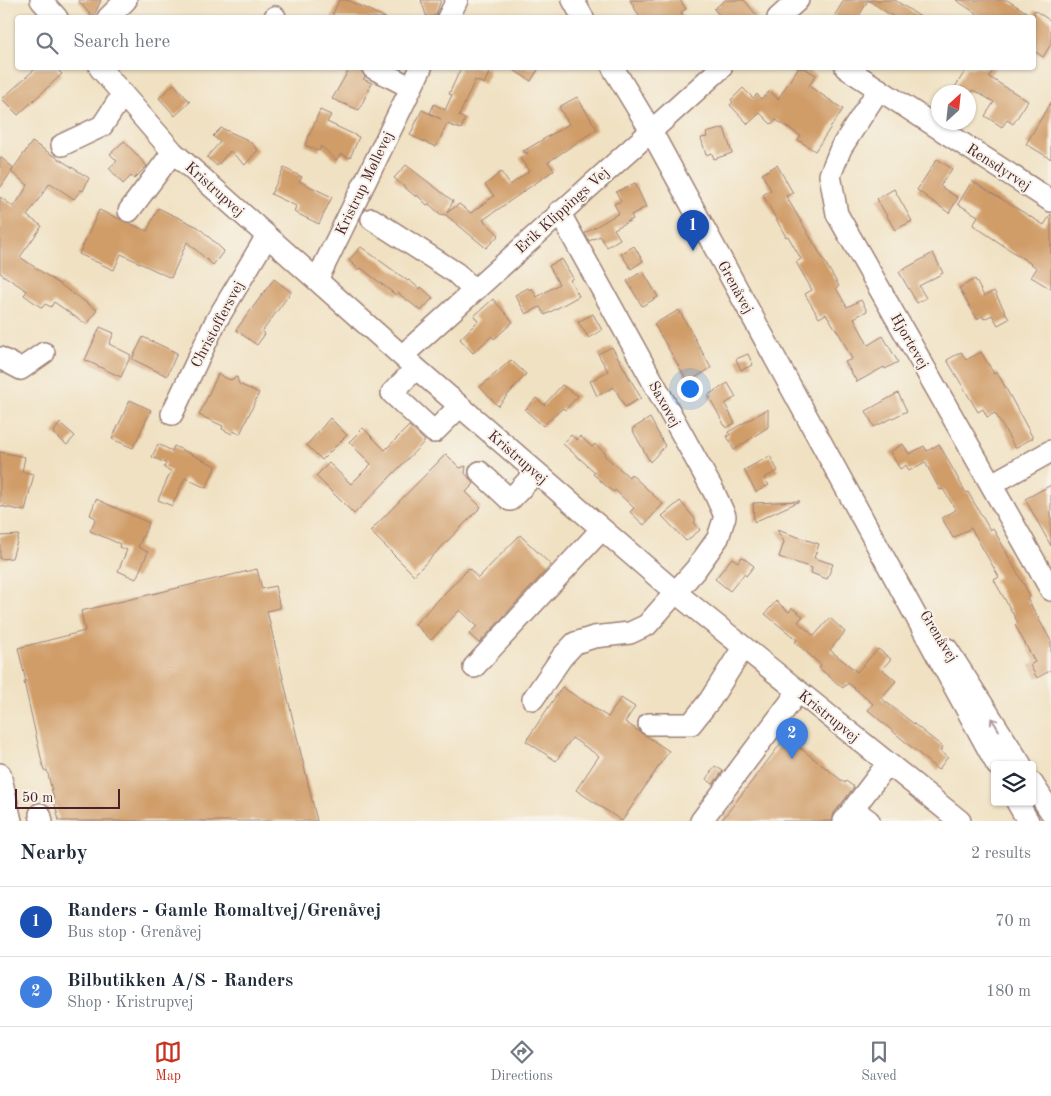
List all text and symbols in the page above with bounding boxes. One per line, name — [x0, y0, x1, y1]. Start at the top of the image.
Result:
search box — [15, 15, 1036, 70]
icon: search — [33, 29, 61, 57]
text: Search here — [73, 33, 170, 52]
north arrow — [931, 85, 976, 130]
street label: Kristrup Møllevej — [334, 129, 397, 238]
street label: Rensdyrvej — [963, 142, 1033, 194]
street label: Kristrupvej — [182, 160, 246, 220]
street label: Erik Klippings Vej — [513, 165, 613, 257]
pin: 1 — [677, 210, 709, 251]
street label: Grenåvej — [714, 259, 755, 317]
street label: Christoffersvej — [189, 279, 247, 371]
street label: Hjortevej — [887, 311, 931, 372]
your location — [677, 376, 703, 402]
street label: Saxovej — [645, 379, 682, 430]
street label: Kristrupvej — [484, 428, 550, 488]
street label: Grenåvej — [916, 608, 959, 665]
street label: Kristrupvej — [795, 688, 861, 746]
one-way arrow — [989, 717, 999, 731]
pin: 2 — [776, 718, 808, 759]
map controls — [991, 761, 1036, 806]
button: layers — [991, 761, 1036, 806]
scale bar — [15, 786, 120, 809]
text: 50 m — [22, 791, 53, 805]
text: Nearby — [20, 843, 88, 864]
text: 2 results — [971, 846, 1031, 862]
text: Randers - Gamle Romaltvej/Grenåvej — [67, 902, 381, 921]
text: 1 — [31, 914, 41, 930]
text: 70 m — [995, 914, 1031, 930]
text: Bus stop · Grenåvej — [67, 925, 202, 941]
text: Bilbutikken A/S - Randers — [67, 972, 293, 991]
text: 2 — [31, 984, 41, 1000]
text: 180 m — [986, 984, 1031, 1000]
text: Shop · Kristrupvej — [67, 995, 194, 1011]
tab: Map — [154, 1038, 182, 1085]
tab: Directions — [491, 1038, 553, 1085]
tab: Saved — [861, 1038, 897, 1085]

